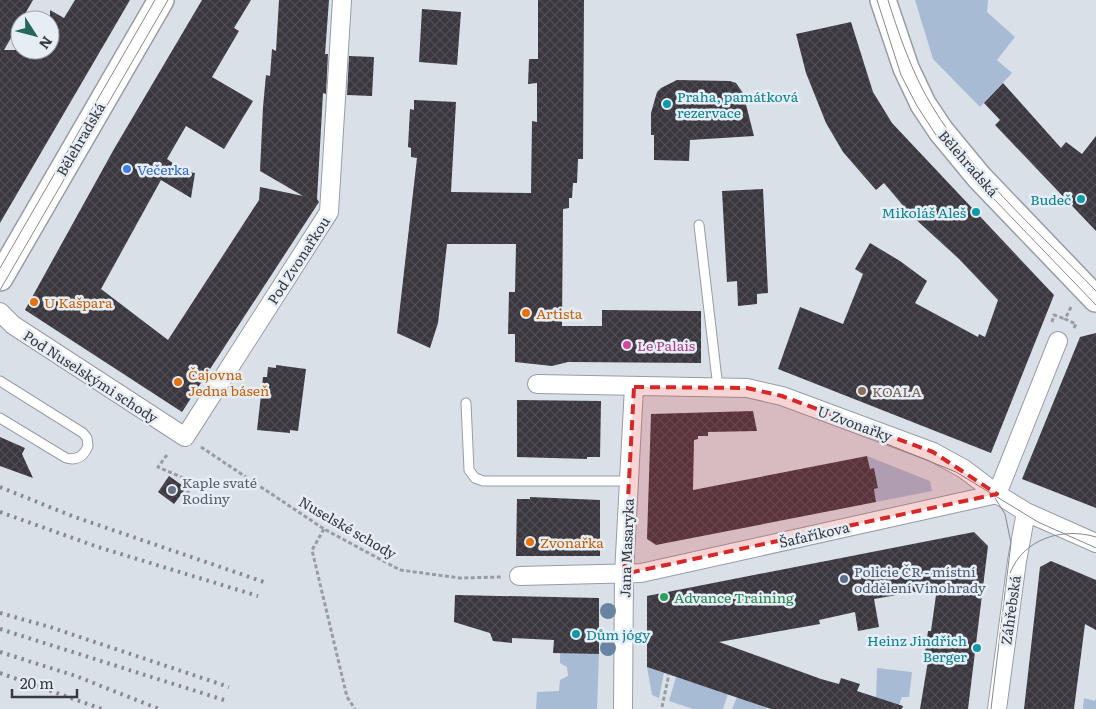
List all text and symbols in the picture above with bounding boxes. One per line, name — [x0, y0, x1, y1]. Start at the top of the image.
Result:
north arrow — [10, 10, 60, 60]
text: N — [35, 33, 58, 54]
place label: Praha, památková rezervace — [677, 86, 799, 122]
street label: Bělehradská — [51, 98, 109, 180]
marker: Praha, památková rezervace — [661, 98, 673, 110]
street label: Bělehradská — [935, 125, 1004, 201]
place label: Večerka — [137, 159, 190, 179]
marker: Večerka — [121, 163, 133, 175]
place label: Budeč — [1030, 189, 1071, 209]
marker: Budeč — [1075, 193, 1087, 205]
place label: Mikoláš Aleš — [882, 202, 966, 222]
marker: Mikoláš Aleš — [970, 206, 982, 218]
street label: Pod Zvonařkou — [262, 212, 334, 308]
place label: U Kašpara — [44, 292, 113, 312]
marker: U Kašpara — [28, 296, 40, 308]
place label: Artista — [536, 303, 583, 323]
marker: Artista — [520, 307, 532, 319]
street label: Pod Nuselskými schody — [20, 325, 163, 428]
place label: Le Palais — [637, 335, 695, 355]
marker: Le Palais — [621, 339, 633, 351]
place label: Čajovna Jedna báseň — [188, 364, 269, 400]
marker: Čajovna Jedna báseň — [172, 376, 184, 388]
place label: KOALA — [872, 381, 922, 401]
marker: KOALA — [856, 385, 868, 397]
street label: U Zvonařky — [815, 400, 896, 446]
place label: Kaple svaté Rodiny — [182, 472, 257, 508]
marker: Kaple svaté Rodiny — [166, 484, 178, 496]
street label: Nuselské schody — [296, 491, 401, 564]
street label: Jana Masaryka — [614, 497, 638, 598]
street label: Šafaříkova — [777, 516, 852, 552]
place label: Zvonařka — [540, 532, 604, 552]
marker: Zvonařka — [524, 536, 536, 548]
place label: Policie ČR - místní oddělení Vinohrady — [854, 561, 987, 597]
marker: Policie ČR - místní oddělení Vinohrady — [838, 573, 850, 585]
street label: Záhřebská — [995, 574, 1025, 646]
place label: Advance Training — [674, 587, 794, 607]
marker: Advance Training — [658, 591, 670, 603]
place label: Dům jógy — [586, 624, 651, 644]
marker: Dům jógy — [570, 628, 582, 640]
place label: Heinz Jindřich Berger — [867, 630, 967, 666]
marker: Heinz Jindřich Berger — [971, 642, 983, 654]
scale bar — [12, 666, 78, 698]
text: 20 m — [20, 671, 54, 694]

